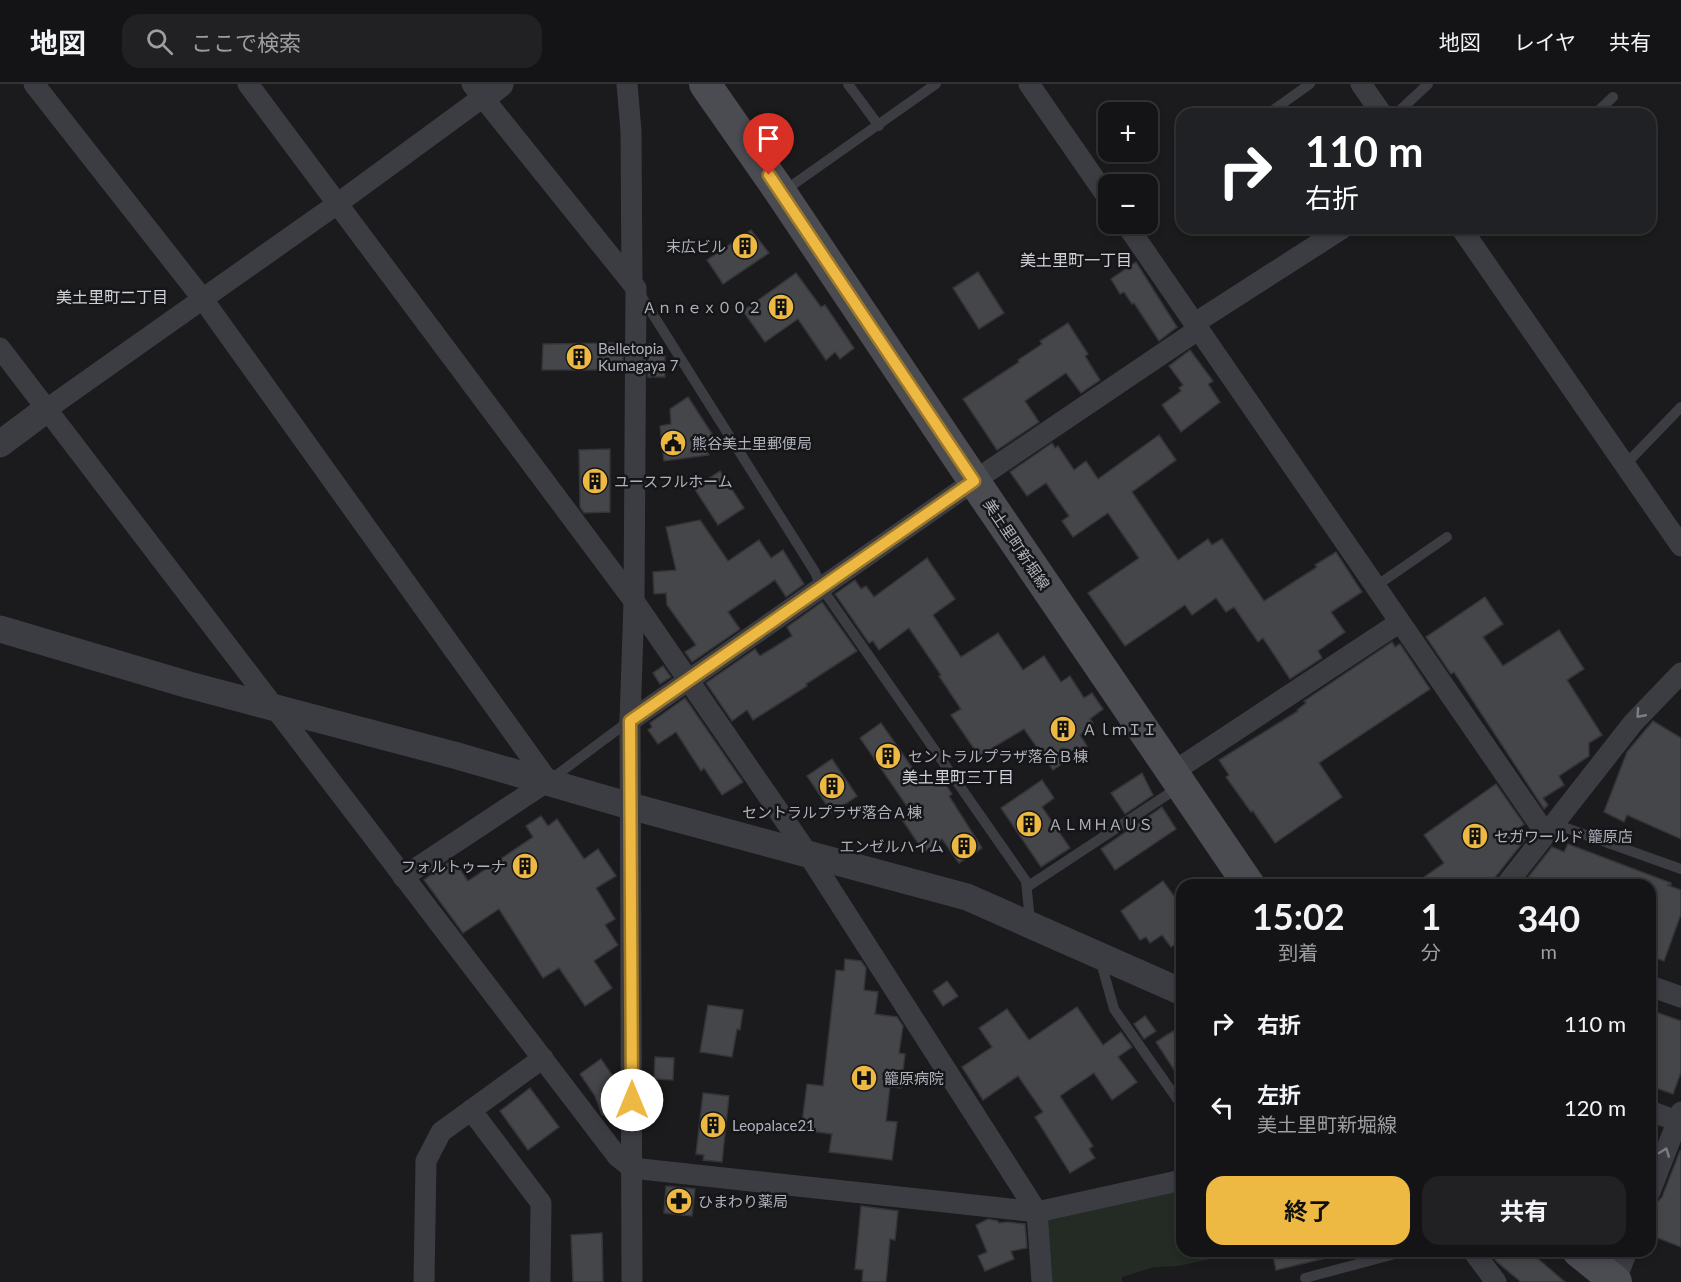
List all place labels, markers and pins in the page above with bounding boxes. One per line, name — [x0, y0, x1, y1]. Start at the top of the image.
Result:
pin — [743, 113, 794, 175]
building icon: 末広ビル — [730, 231, 760, 261]
place label: 末広ビル — [666, 237, 726, 255]
building icon: Ａｎｎｅｘ００２ — [766, 292, 796, 322]
place label: Ａｎｎｅｘ００２ — [642, 298, 762, 316]
place label: Belletopia Kumagaya 7 — [598, 339, 679, 374]
building icon: Belletopia Kumagaya 7 — [564, 342, 594, 372]
public building icon: 熊谷美土里郵便局 — [658, 428, 688, 458]
place label: 熊谷美土里郵便局 — [692, 434, 812, 452]
building icon: ユースフルホーム — [580, 466, 610, 496]
place label: ユースフルホーム — [614, 472, 733, 490]
building icon: ＡｌｍＩＩ — [1048, 714, 1078, 744]
place label: ＡｌｍＩＩ — [1082, 720, 1157, 738]
building icon: セントラルプラザ落合Ｂ棟 — [873, 741, 903, 771]
place label: セントラルプラザ落合Ｂ棟 — [908, 747, 1088, 765]
building icon: セントラルプラザ落合Ａ棟 — [817, 771, 847, 801]
place label: セントラルプラザ落合Ａ棟 — [742, 803, 922, 821]
building icon: ＡＬＭＨＡＵＳ — [1014, 809, 1044, 839]
place label: ＡＬＭＨＡＵＳ — [1048, 815, 1153, 833]
building icon: セガワールド 籠原店 — [1460, 821, 1490, 851]
place label: セガワールド 籠原店 — [1494, 827, 1633, 845]
building icon: エンゼルハイム — [949, 831, 979, 861]
place label: エンゼルハイム — [840, 837, 944, 855]
building icon: フォルトゥーナ — [510, 851, 540, 881]
place label: フォルトゥーナ — [401, 857, 506, 875]
hospital icon: 籠原病院 — [849, 1063, 879, 1093]
place label: 籠原病院 — [884, 1069, 944, 1087]
building icon: Leopalace21 — [698, 1110, 728, 1140]
place label: Leopalace21 — [732, 1116, 815, 1134]
pharmacy icon: ひまわり薬局 — [664, 1186, 694, 1216]
place label: ひまわり薬局 — [698, 1192, 788, 1210]

